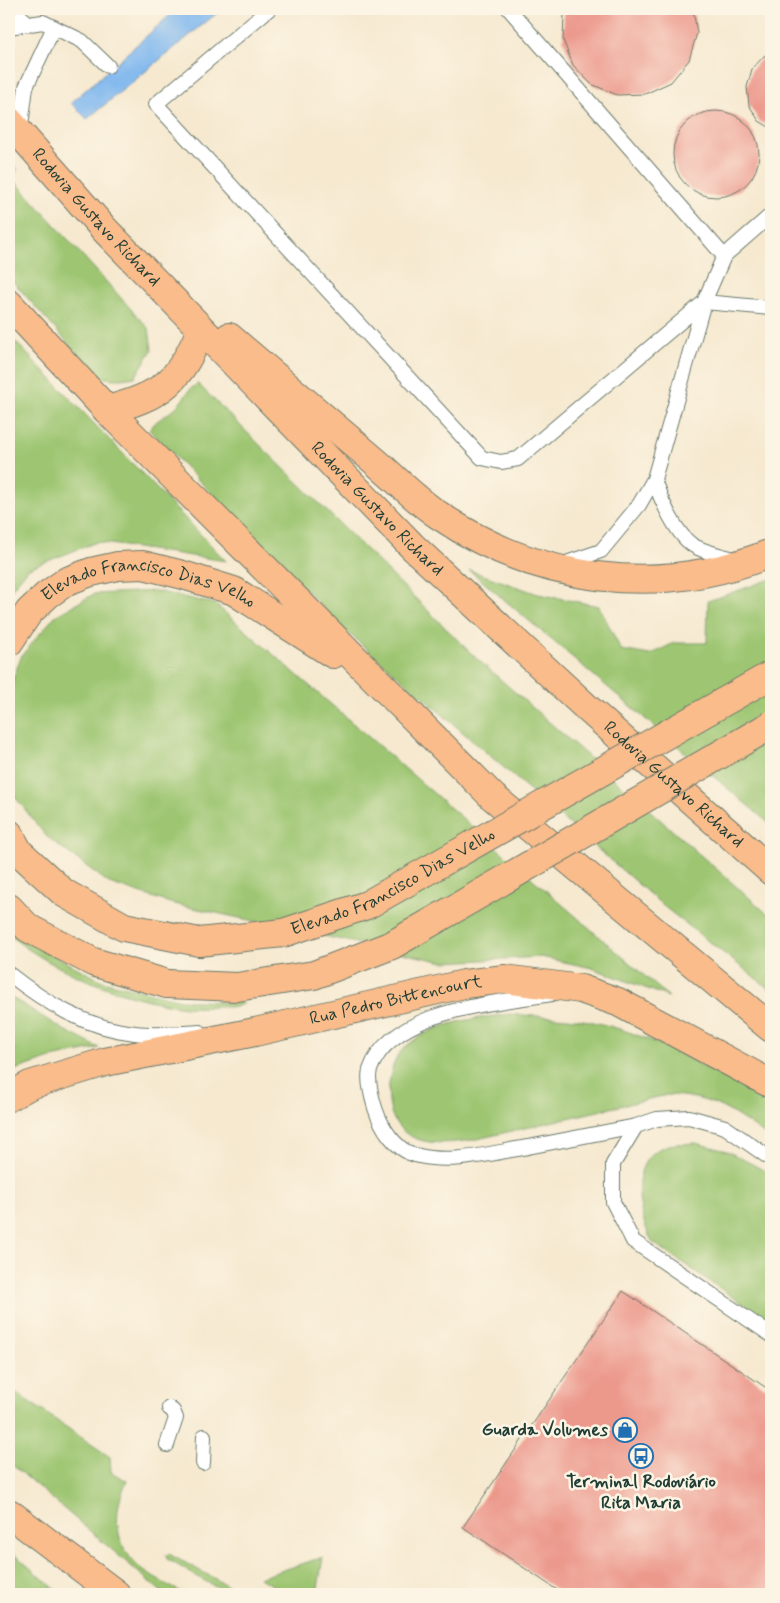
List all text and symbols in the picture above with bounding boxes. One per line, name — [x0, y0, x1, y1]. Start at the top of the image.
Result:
street label: Rodovia Gustavo Richard — [26, 143, 166, 292]
street label: Rodovia Gustavo Richard — [305, 436, 449, 582]
text: Elevado Francisco Dias Velho — [36, 553, 260, 614]
street label: Elevado Francisco Dias Velho — [38, 592, 260, 618]
street label: Rodovia Gustavo Richard — [598, 716, 749, 854]
street label: Elevado Francisco Dias Velho — [288, 822, 500, 942]
street label: Rua Pedro Bittencourt — [307, 970, 484, 1031]
shop icon: Guarda Volumes — [612, 1417, 638, 1443]
place label: Guarda Volumes — [482, 1418, 608, 1442]
bus stop icon: Terminal Rodoviário Rita Maria — [628, 1443, 654, 1469]
place label: Terminal Rodoviário Rita Maria — [566, 1470, 716, 1515]

